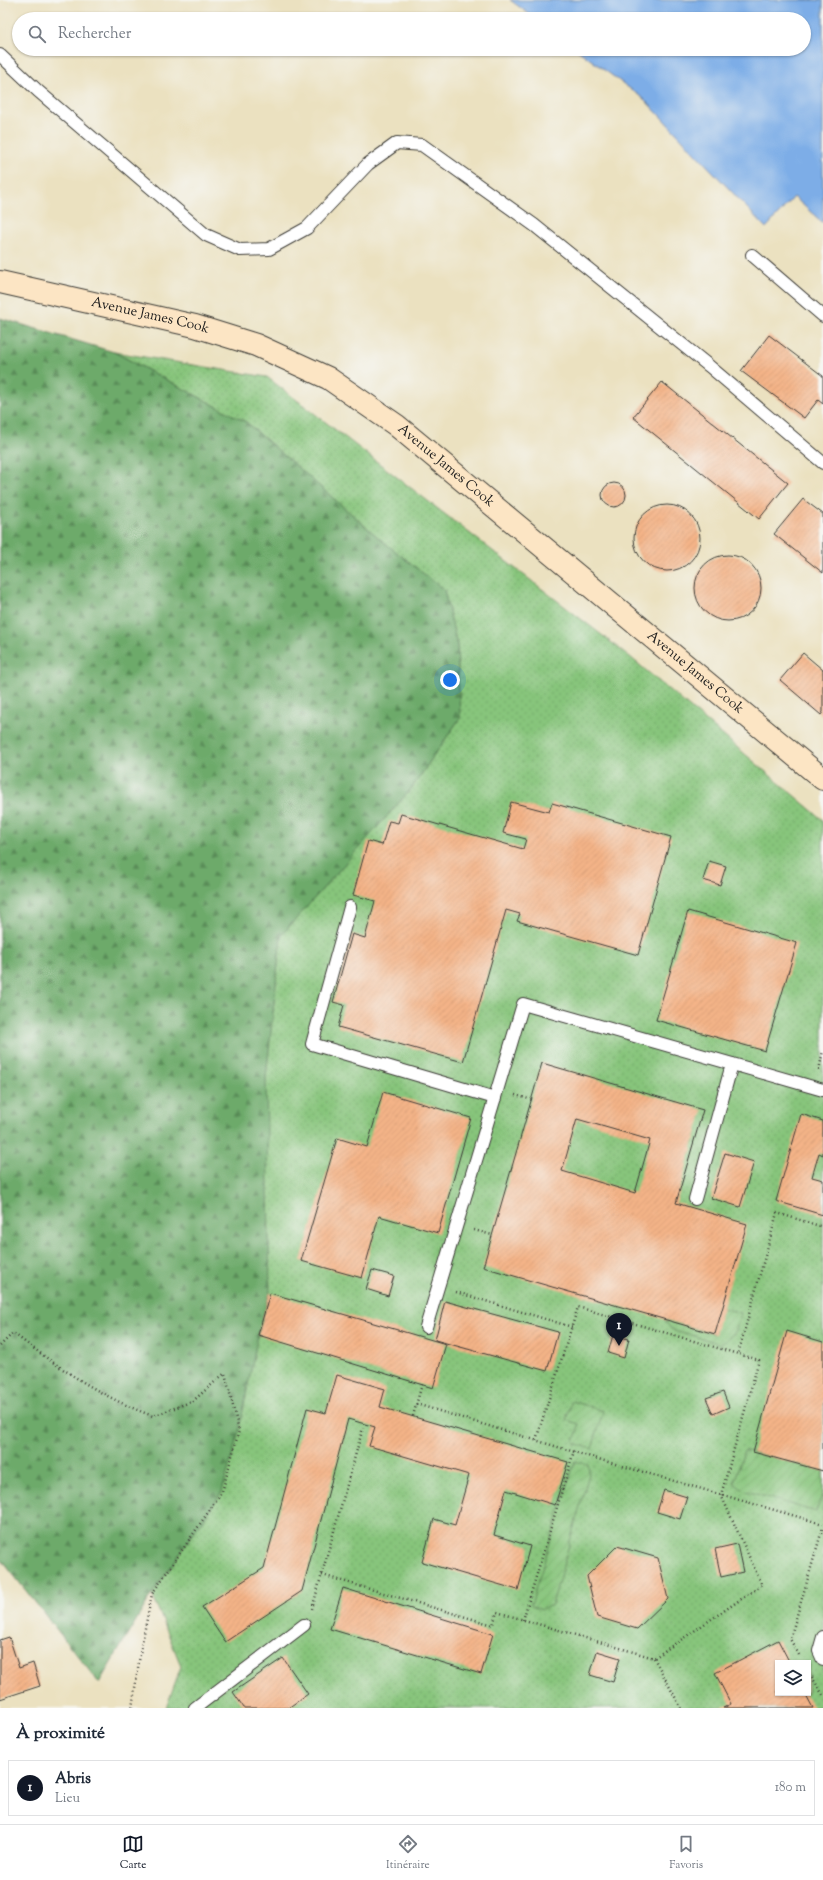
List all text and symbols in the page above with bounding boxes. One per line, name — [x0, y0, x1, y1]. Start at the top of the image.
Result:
search box — [12, 12, 811, 56]
icon: search — [26, 23, 48, 45]
text: Rechercher — [58, 24, 131, 45]
street label: Avenue James Cook — [89, 293, 212, 340]
street label: Avenue James Cook — [393, 420, 499, 512]
street label: Avenue James Cook — [642, 627, 748, 719]
your location — [440, 670, 460, 690]
pin: 1 — [606, 1313, 632, 1346]
map controls — [775, 1660, 811, 1696]
button: layers — [775, 1660, 811, 1696]
text: À proximité — [16, 1722, 105, 1746]
text: Abris — [55, 1769, 91, 1790]
text: 1 — [28, 1779, 32, 1797]
text: 180 m — [775, 1779, 806, 1797]
text: Lieu — [55, 1790, 80, 1808]
tab: Carte — [120, 1833, 146, 1873]
tab: Itinéraire — [386, 1833, 430, 1873]
tab: Favoris — [669, 1833, 703, 1873]

